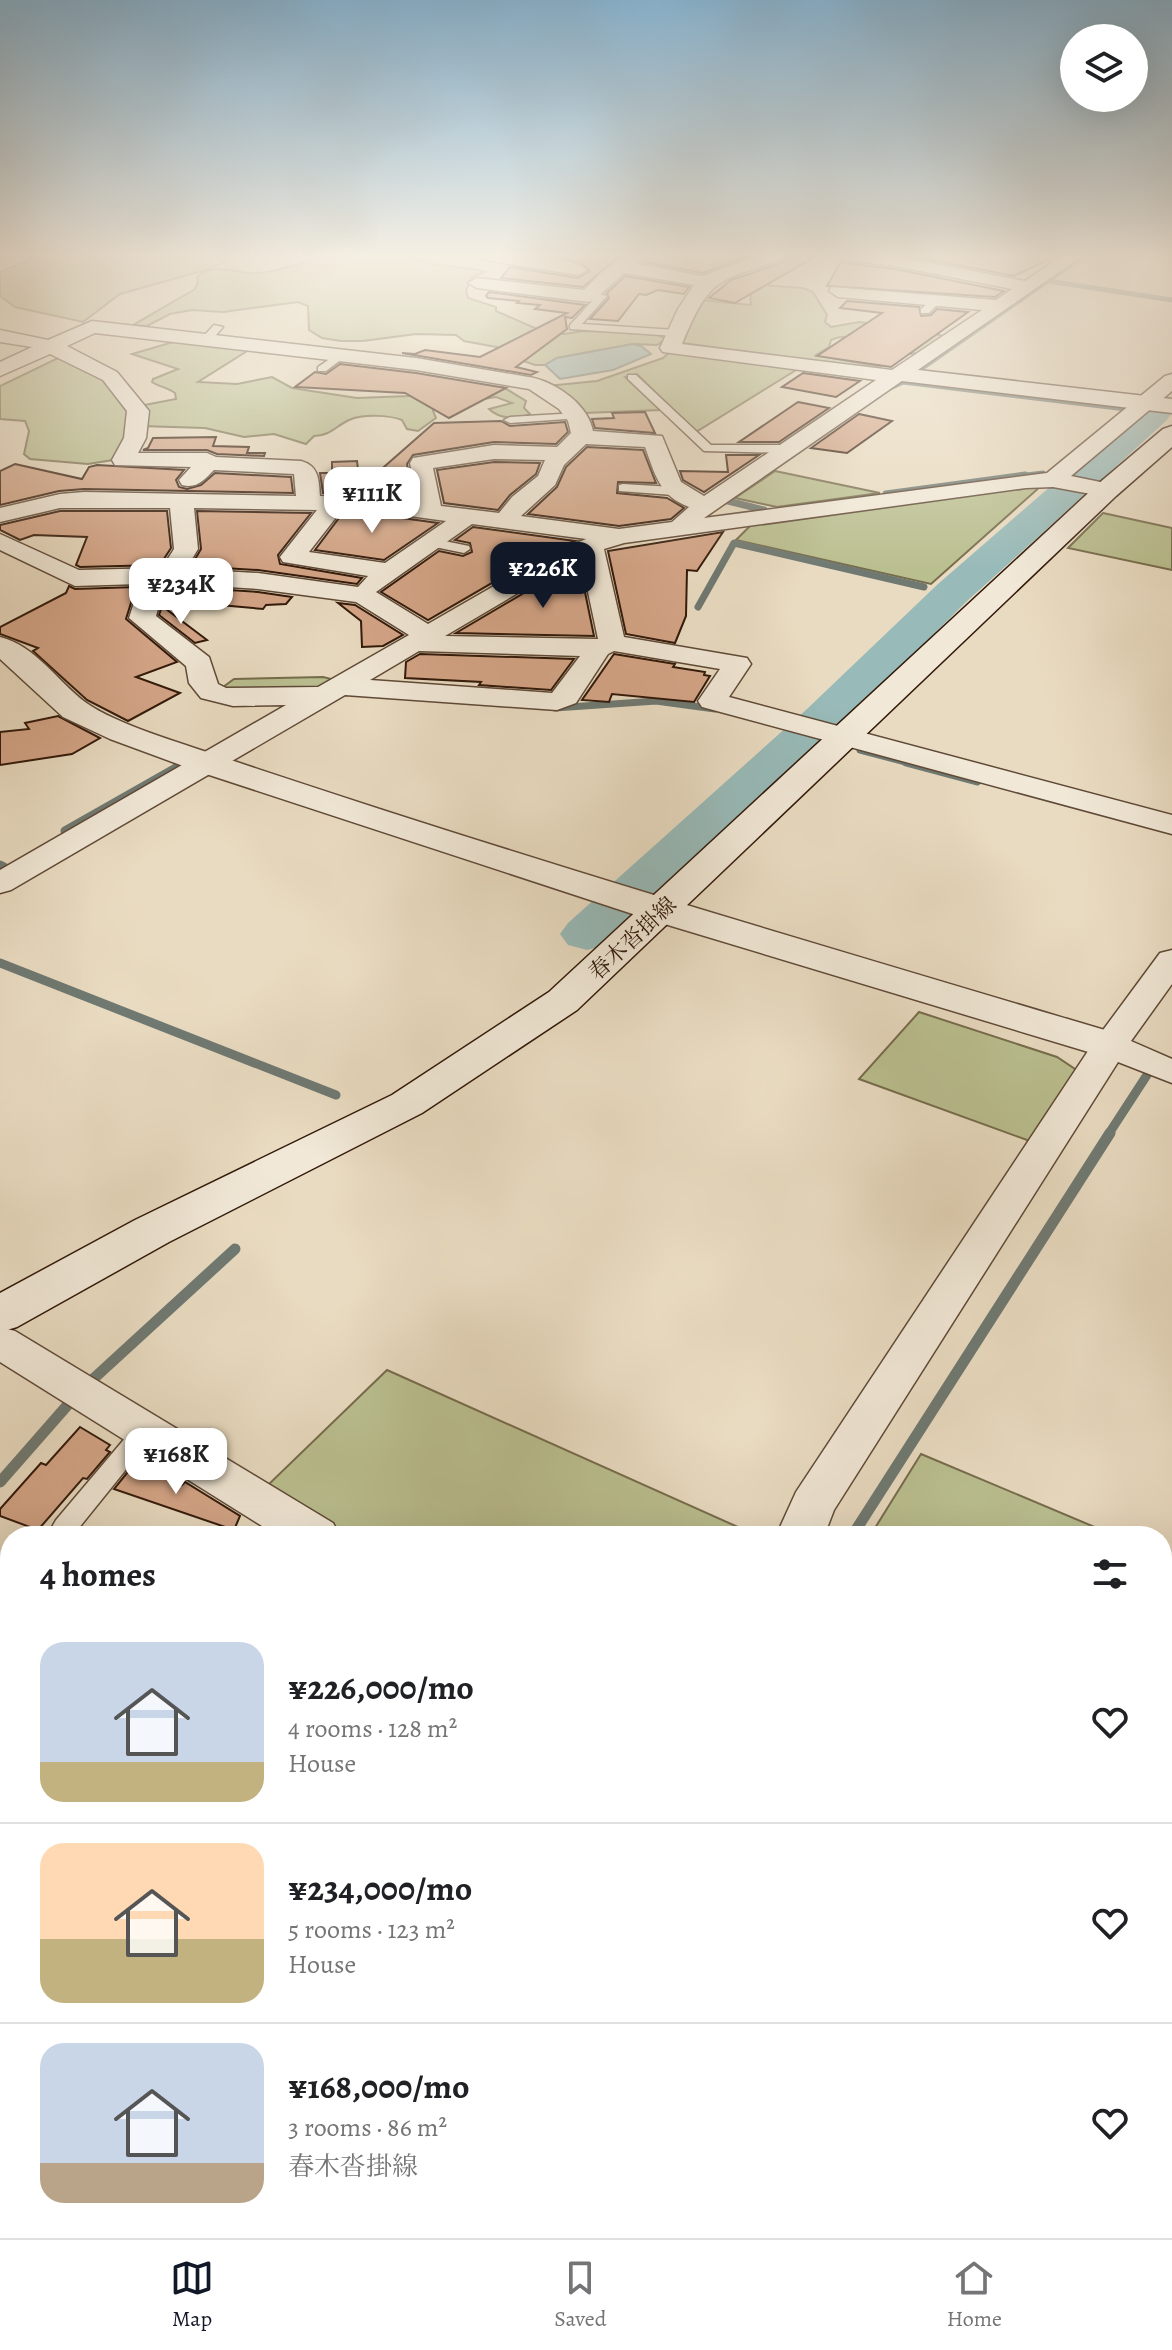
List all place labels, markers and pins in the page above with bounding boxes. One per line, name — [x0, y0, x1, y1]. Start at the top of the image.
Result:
pin: ¥111K — [316, 467, 428, 535]
pin: ¥226K — [487, 542, 599, 610]
pin: ¥234K — [125, 558, 237, 626]
pin: ¥168K — [120, 1428, 232, 1496]

